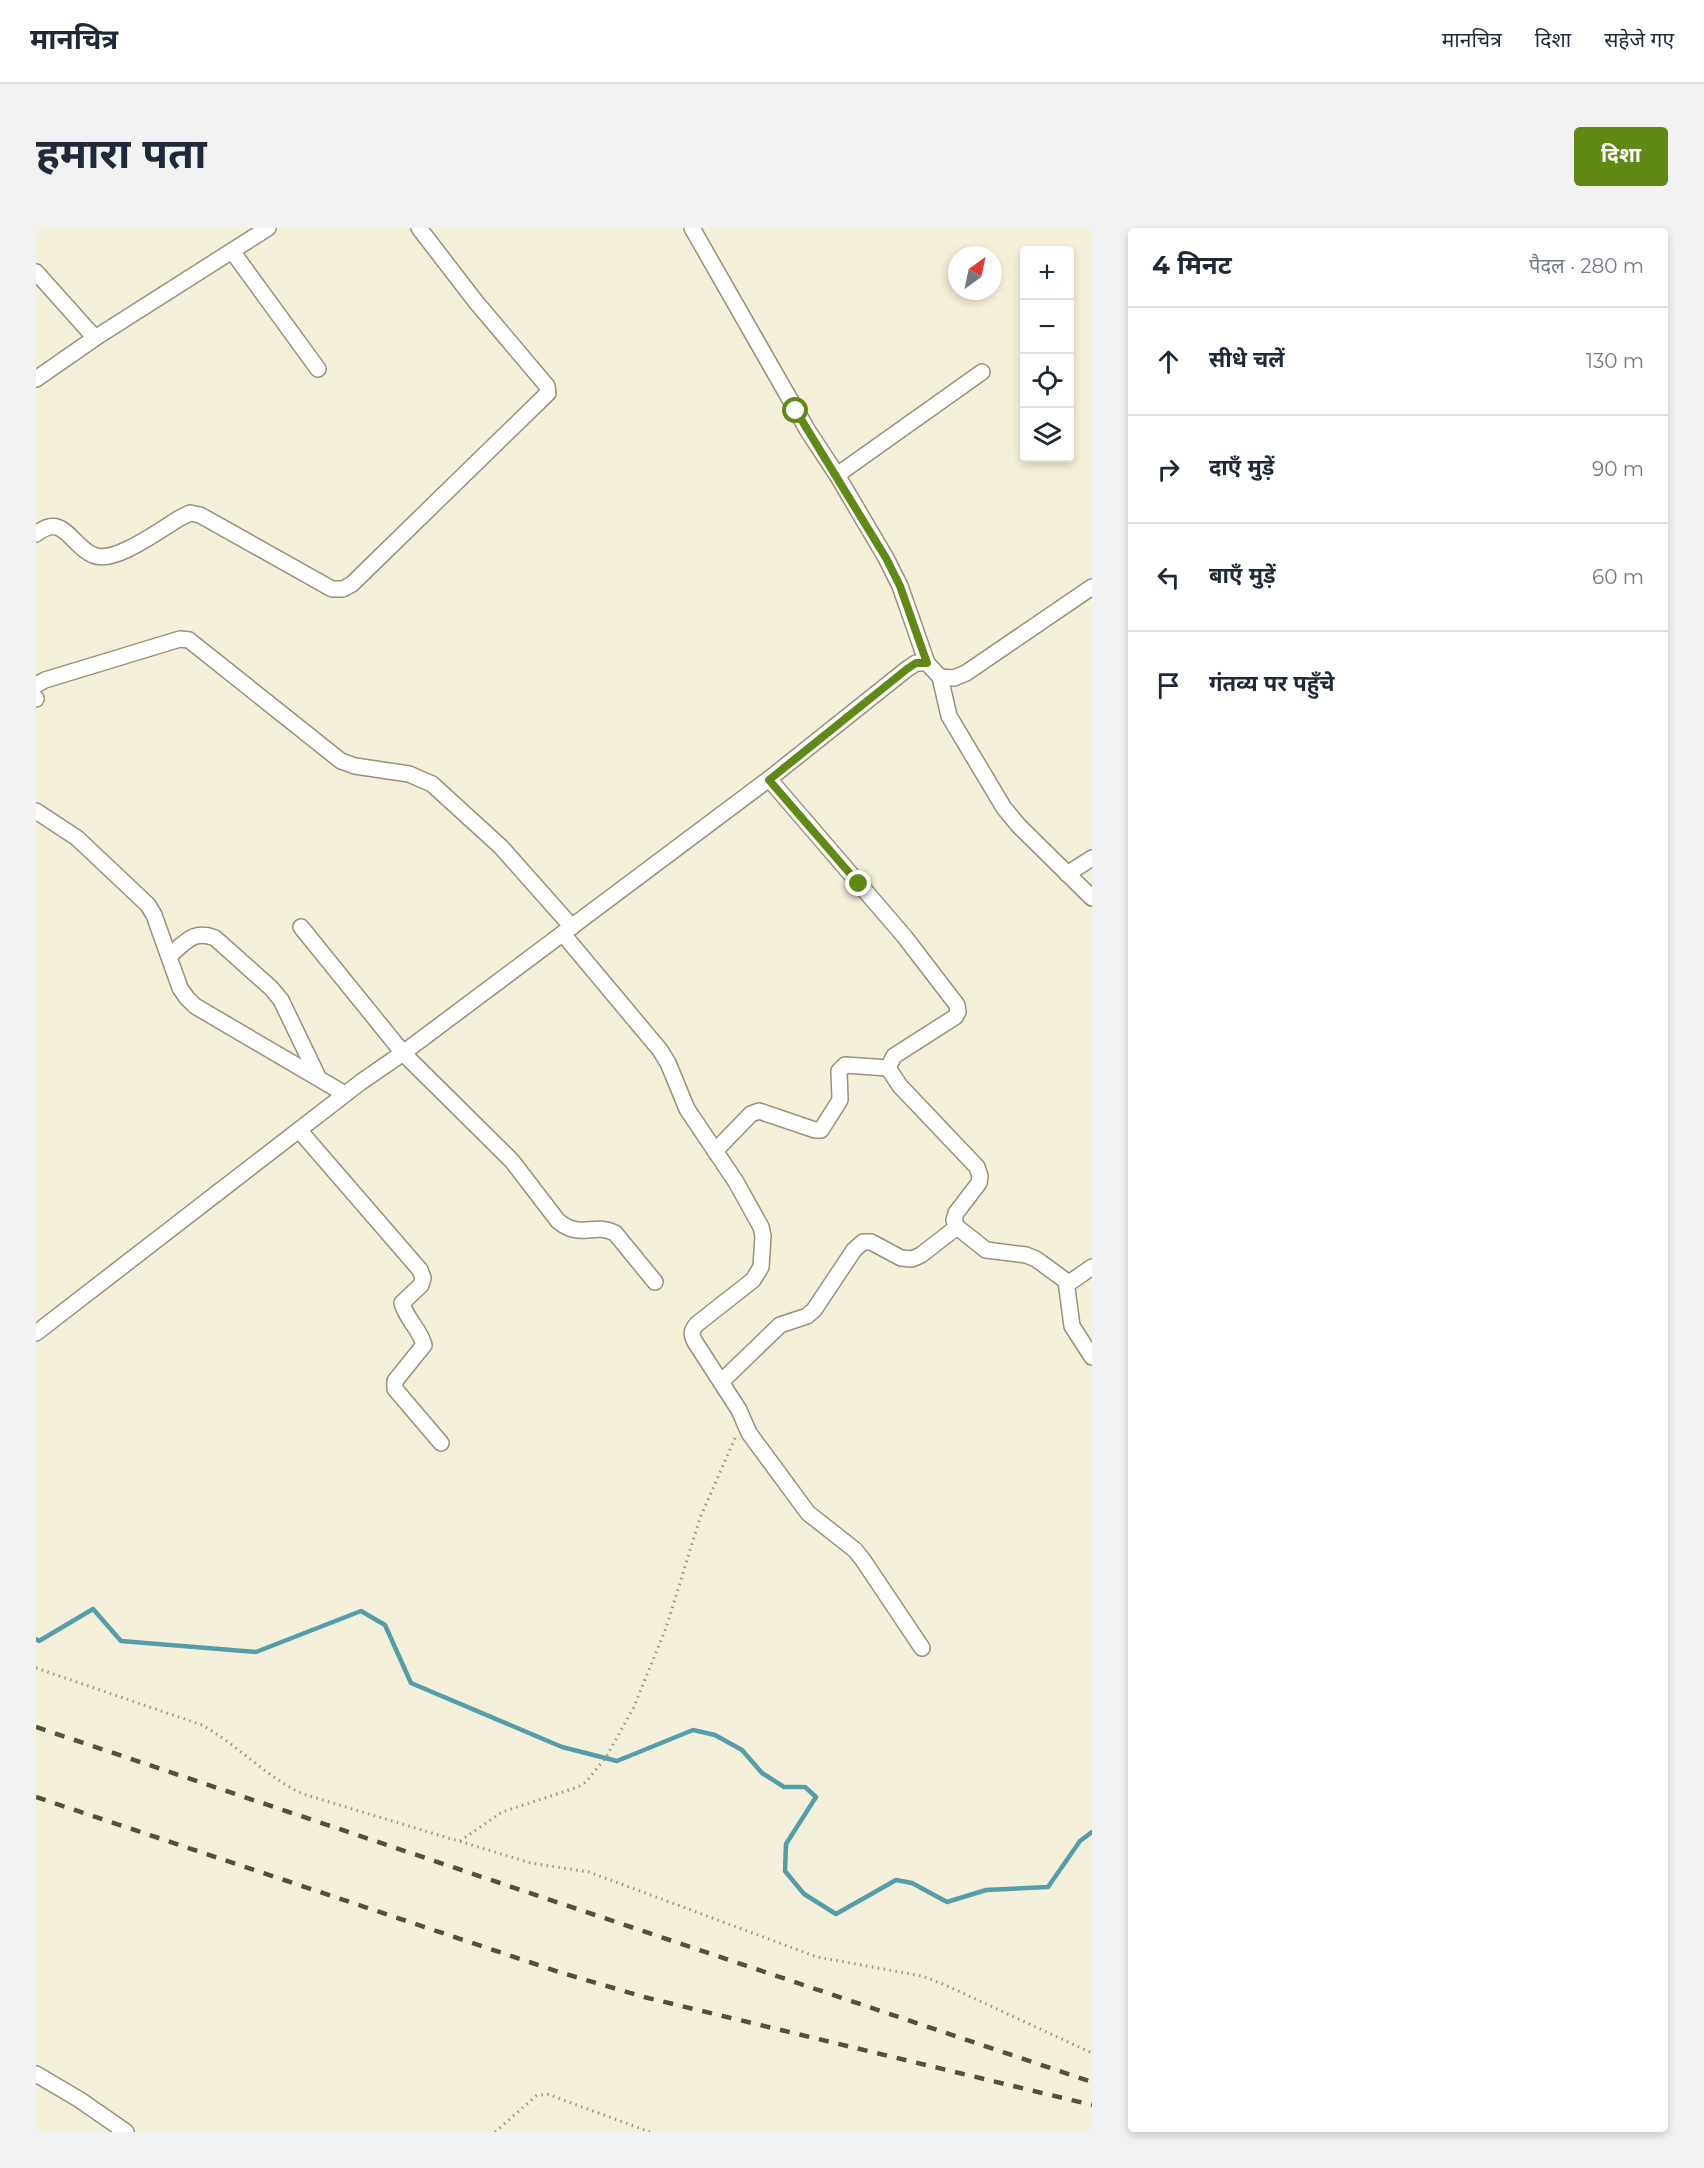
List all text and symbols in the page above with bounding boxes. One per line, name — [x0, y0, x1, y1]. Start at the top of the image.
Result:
text: मानचित्र — [30, 22, 118, 56]
text: मानचित्र — [1442, 27, 1502, 52]
text: दिशा — [1535, 27, 1571, 52]
text: सहेजे गए — [1604, 27, 1674, 52]
text: हमारा पता — [36, 127, 206, 179]
button: दिशा — [1574, 127, 1668, 186]
north arrow — [948, 246, 1002, 300]
map controls — [1020, 246, 1074, 462]
button: + — [1020, 246, 1074, 300]
text: 4 मिनट — [1152, 249, 1232, 281]
text: पैदल · 280 m — [1529, 254, 1644, 278]
button: − — [1020, 300, 1074, 354]
icon: ahead — [1152, 345, 1185, 378]
text: सीधे चलें — [1209, 346, 1285, 373]
text: 130 m — [1586, 349, 1644, 373]
button: locate — [1020, 354, 1074, 408]
route start — [782, 397, 808, 423]
button: layers — [1020, 408, 1074, 462]
icon: right — [1152, 453, 1185, 486]
text: दाएँ मुड़ें — [1209, 454, 1274, 481]
text: 90 m — [1592, 457, 1644, 481]
icon: left — [1152, 561, 1185, 594]
text: बाएँ मुड़ें — [1209, 562, 1276, 589]
text: 60 m — [1592, 565, 1644, 589]
icon: arrive — [1152, 669, 1185, 702]
text: गंतव्य पर पहुँचे — [1209, 670, 1335, 697]
route end — [845, 870, 871, 896]

